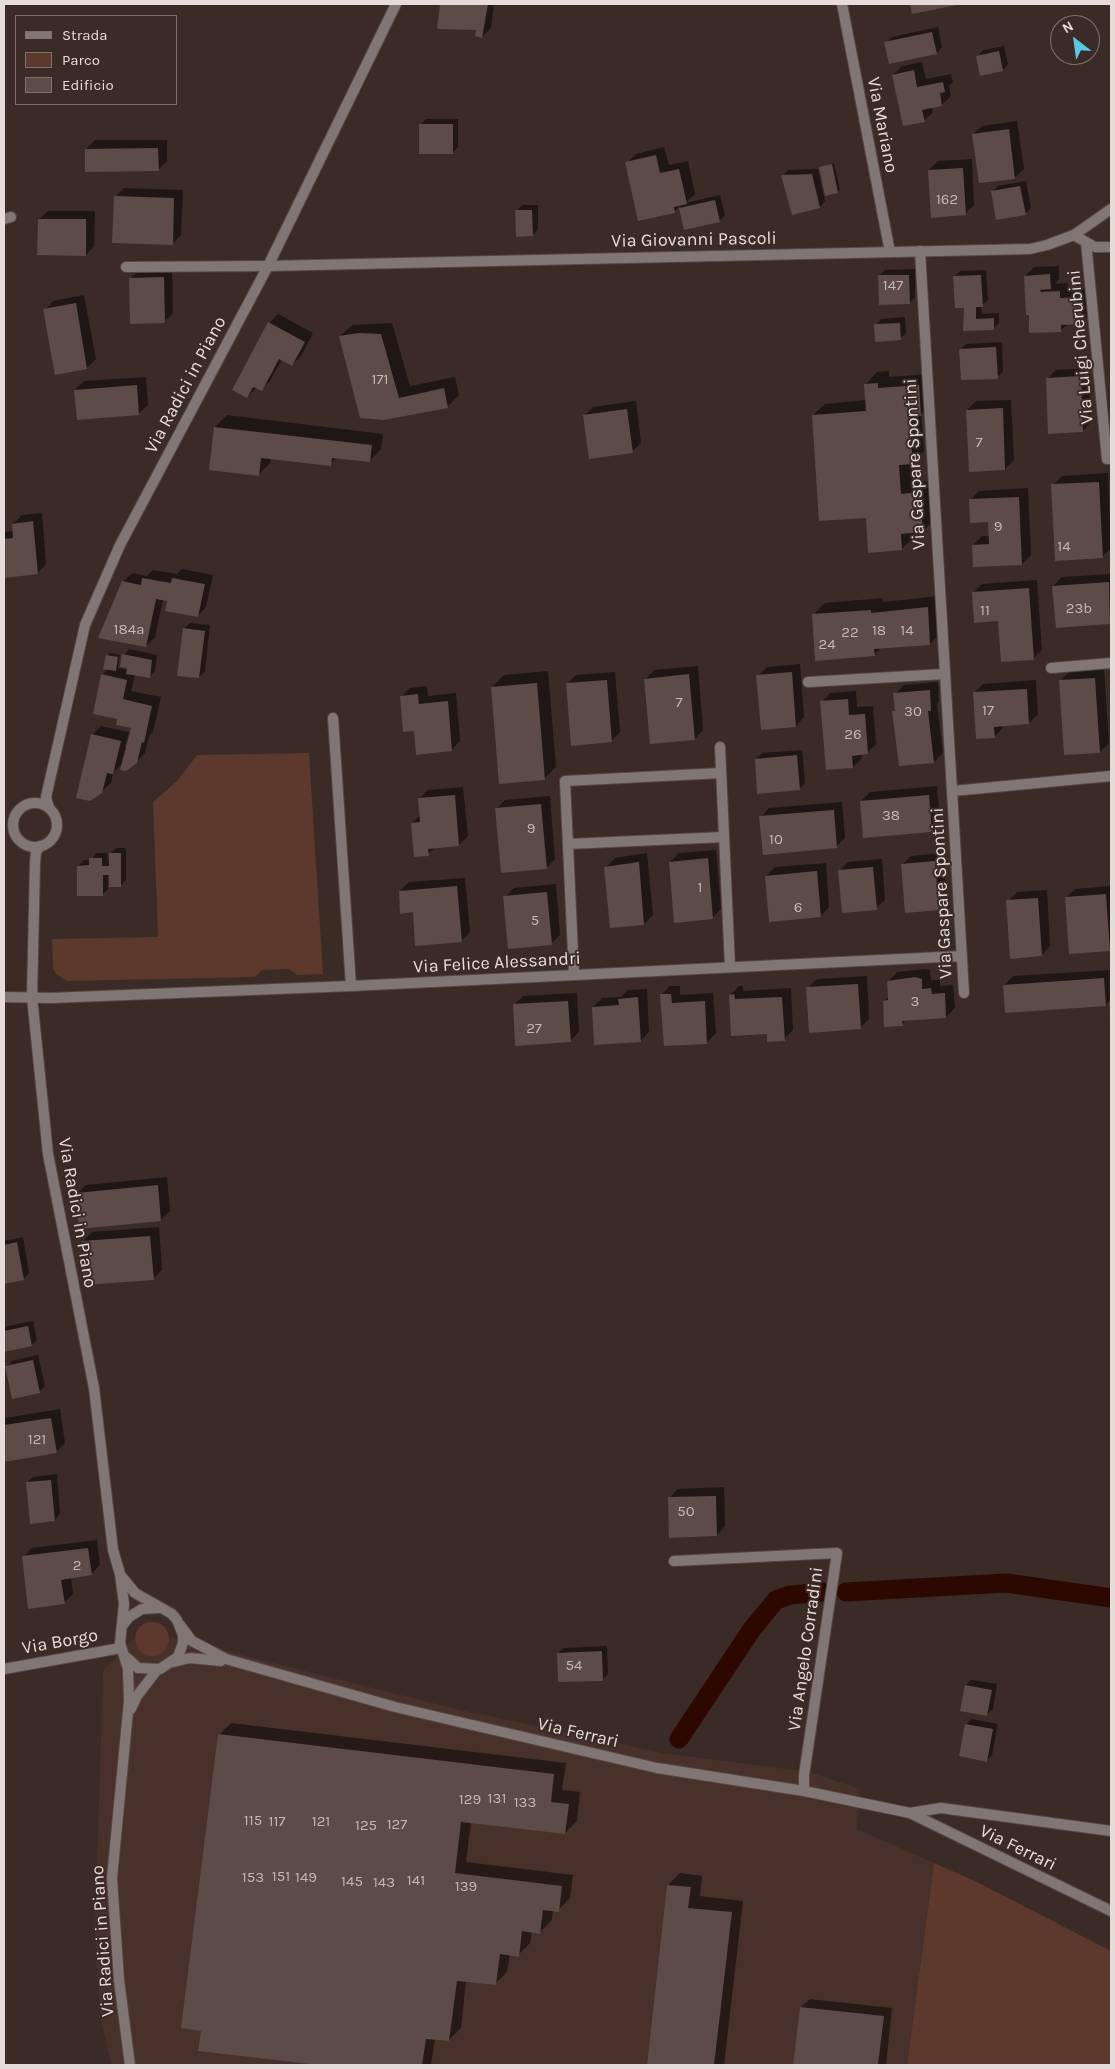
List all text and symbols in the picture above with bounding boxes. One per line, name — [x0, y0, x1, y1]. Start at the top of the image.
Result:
legend — [15, 15, 178, 105]
north arrow — [1050, 15, 1100, 65]
text: N — [1059, 18, 1076, 37]
text: Strada — [62, 26, 108, 44]
text: Parco — [62, 51, 100, 69]
street label: Via Mariano — [862, 75, 902, 175]
text: Edificio — [62, 76, 114, 94]
house number: 162 — [936, 191, 958, 209]
street label: Via Giovanni Pascoli — [611, 228, 777, 252]
street label: Via Luigi Cherubini — [1063, 269, 1099, 425]
house number: 147 — [883, 277, 903, 295]
street label: Via Radici in Piano — [141, 313, 231, 457]
house number: 171 — [372, 371, 388, 389]
street label: Via Gaspare Spontini — [900, 378, 930, 550]
house number: 7 — [975, 434, 983, 452]
house number: 9 — [994, 518, 1002, 536]
house number: 14 — [1057, 538, 1071, 556]
house number: 23b — [1066, 600, 1092, 618]
house number: 11 — [980, 602, 990, 620]
house number: 184a — [114, 621, 144, 639]
house number: 18 — [872, 622, 886, 640]
house number: 14 — [900, 622, 914, 640]
house number: 22 — [841, 624, 859, 642]
house number: 24 — [818, 636, 836, 654]
house number: 7 — [675, 694, 683, 712]
house number: 17 — [982, 702, 994, 720]
house number: 30 — [904, 703, 922, 721]
house number: 26 — [844, 726, 862, 744]
house number: 38 — [882, 807, 900, 825]
street label: Via Gaspare Spontini — [927, 807, 957, 979]
house number: 9 — [527, 820, 535, 838]
house number: 10 — [769, 831, 783, 849]
house number: 1 — [698, 879, 702, 897]
house number: 6 — [794, 899, 802, 917]
house number: 5 — [531, 912, 539, 930]
street label: Via Felice Alessandri — [413, 948, 581, 978]
house number: 3 — [911, 993, 919, 1011]
house number: 27 — [526, 1020, 542, 1038]
street label: Via Radici in Piano — [53, 1136, 101, 1290]
house number: 121 — [28, 1431, 46, 1449]
house number: 50 — [677, 1503, 695, 1521]
house number: 2 — [73, 1557, 81, 1575]
street label: Via Angelo Corradini — [784, 1566, 828, 1732]
street label: Via Borgo — [20, 1625, 100, 1659]
house number: 54 — [566, 1657, 582, 1675]
street label: Via Ferrari — [535, 1713, 621, 1753]
house number: 131 — [488, 1790, 506, 1808]
house number: 129 — [459, 1791, 481, 1809]
house number: 133 — [514, 1794, 536, 1812]
house number: 115 — [244, 1812, 262, 1830]
house number: 117 — [269, 1813, 285, 1831]
house number: 121 — [312, 1813, 330, 1831]
house number: 127 — [387, 1816, 407, 1834]
house number: 125 — [355, 1817, 377, 1835]
street label: Via Ferrari — [976, 1820, 1060, 1876]
street label: Via Radici in Piano — [87, 1864, 119, 2018]
house number: 151 — [272, 1868, 290, 1886]
house number: 153 — [242, 1869, 264, 1887]
house number: 149 — [295, 1869, 317, 1887]
house number: 141 — [407, 1872, 425, 1890]
house number: 145 — [341, 1873, 363, 1891]
house number: 143 — [373, 1874, 395, 1892]
house number: 139 — [455, 1878, 477, 1896]

